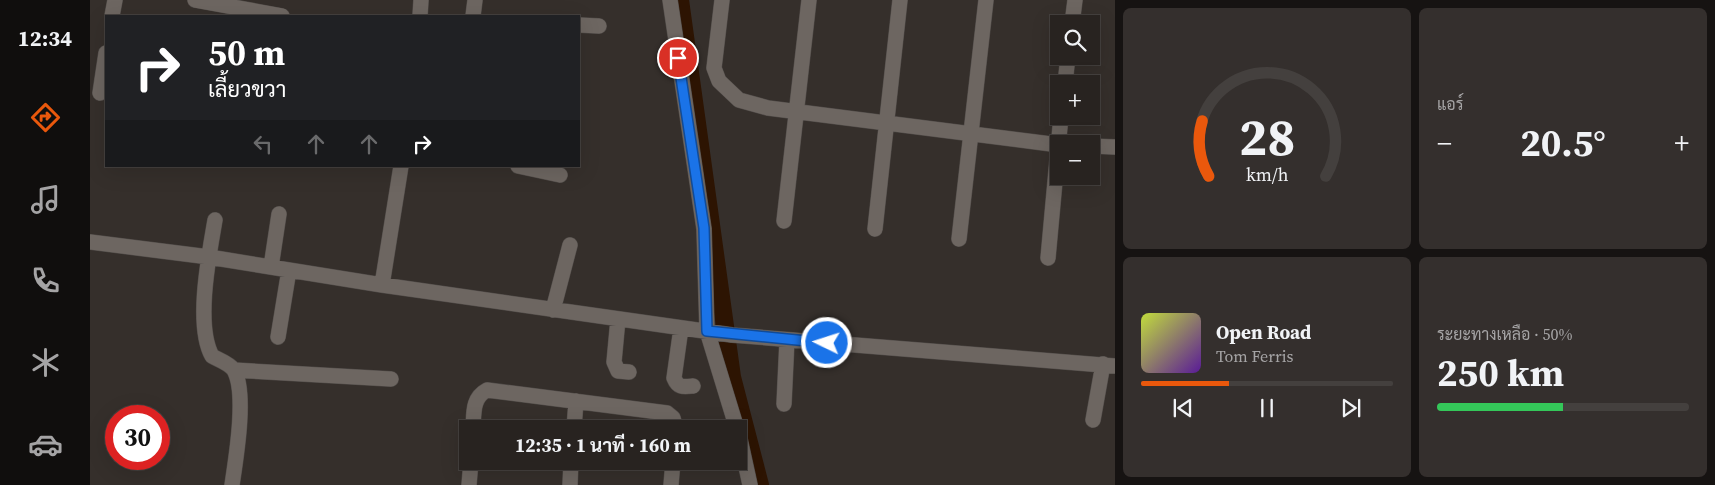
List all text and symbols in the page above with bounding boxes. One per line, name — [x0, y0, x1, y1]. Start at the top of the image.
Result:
map controls — [1050, 15, 1100, 185]
button: search — [1050, 15, 1100, 65]
text: 12:34 — [18, 23, 72, 53]
text: 50 m — [208, 29, 285, 77]
icon: right — [125, 35, 190, 100]
pin — [657, 37, 699, 79]
icon: arrive — [664, 44, 692, 72]
text: เลี้ยวขวา — [208, 74, 286, 104]
button: + — [1050, 75, 1100, 125]
text: แอร์ — [1437, 93, 1463, 115]
icon: directions — [28, 100, 63, 135]
text: 28 — [1239, 101, 1295, 172]
text: 20.5° — [1520, 117, 1606, 169]
text: − — [1437, 124, 1452, 162]
text: + — [1674, 124, 1689, 162]
icon: left — [249, 130, 277, 158]
icon: ahead — [302, 130, 330, 158]
icon: ahead — [355, 130, 383, 158]
icon: right — [408, 130, 436, 158]
button: − — [1050, 135, 1100, 185]
text: km/h — [1246, 162, 1289, 187]
icon: music — [28, 182, 63, 217]
icon: phone — [28, 263, 63, 298]
position arrow — [800, 316, 852, 368]
text: Open Road — [1216, 319, 1311, 345]
text: ระยะทางเหลือ · 50% — [1437, 323, 1573, 345]
icon: climate — [28, 345, 63, 380]
text: Tom Ferris — [1216, 345, 1294, 367]
text: 250 km — [1437, 347, 1564, 399]
icon: previous — [1169, 394, 1197, 422]
icon: pause — [1253, 394, 1281, 422]
icon: next — [1337, 394, 1365, 422]
speed limit sign: 30 — [105, 405, 170, 470]
icon: car — [28, 427, 63, 462]
text: 12:35 · 1 นาที · 160 m — [515, 432, 691, 458]

